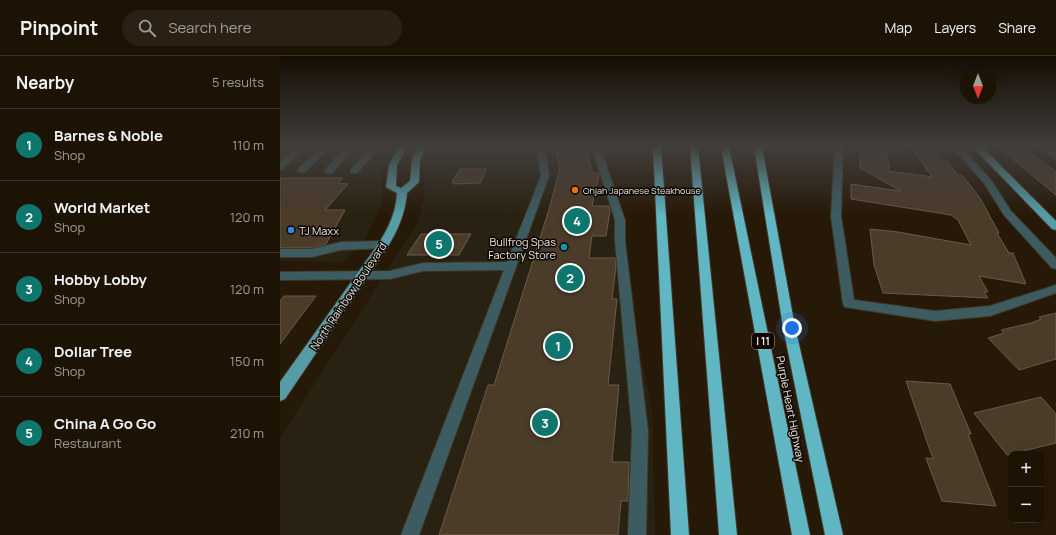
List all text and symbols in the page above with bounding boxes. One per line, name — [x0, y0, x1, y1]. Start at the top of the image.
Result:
search box — [122, 10, 402, 46]
text: Pinpoint — [20, 15, 98, 41]
icon: search — [136, 17, 158, 39]
text: Search here — [168, 17, 252, 38]
text: Map — [884, 18, 912, 37]
text: Layers — [934, 18, 976, 37]
text: Share — [998, 18, 1036, 37]
north arrow — [960, 68, 996, 104]
text: Nearby — [16, 71, 74, 94]
text: 5 results — [212, 73, 264, 91]
text: Barnes & Noble — [54, 125, 163, 146]
text: 1 — [26, 136, 32, 154]
text: 110 m — [232, 136, 264, 154]
text: Shop — [54, 146, 85, 164]
place label: Ohjah Japanese Steakhouse — [583, 184, 701, 197]
marker: Ohjah Japanese Steakhouse — [570, 185, 580, 195]
text: World Market — [54, 197, 150, 218]
pin: 4 — [564, 206, 590, 236]
text: 2 — [25, 208, 33, 226]
text: 120 m — [230, 208, 264, 226]
text: Shop — [54, 218, 85, 236]
place label: TJ Maxx — [299, 223, 339, 238]
marker: TJ Maxx — [286, 225, 296, 235]
pin: 5 — [426, 229, 452, 259]
place label: Bullfrog Spas Factory Store — [488, 234, 557, 262]
street label: North Rainbow Boulevard — [306, 239, 390, 353]
marker: Bullfrog Spas Factory Store — [559, 242, 569, 252]
pin: 2 — [557, 263, 583, 293]
text: Hobby Lobby — [54, 269, 147, 290]
text: 3 — [25, 280, 33, 298]
text: 120 m — [230, 280, 264, 298]
text: Shop — [54, 290, 85, 308]
your location — [782, 318, 802, 338]
pin: 1 — [545, 331, 571, 361]
road number: I 11 — [752, 333, 774, 349]
text: Dollar Tree — [54, 341, 132, 362]
text: 4 — [25, 352, 33, 370]
text: 150 m — [230, 352, 264, 370]
street label: Purple Heart Highway — [773, 354, 809, 464]
text: Shop — [54, 362, 85, 380]
pin: 3 — [532, 408, 558, 438]
text: China A Go Go — [54, 413, 156, 434]
text: 5 — [25, 424, 33, 442]
text: 210 m — [230, 424, 264, 442]
text: Restaurant — [54, 434, 121, 452]
map controls — [1008, 451, 1044, 523]
button: + — [1008, 451, 1044, 487]
button: − — [1008, 487, 1044, 523]

